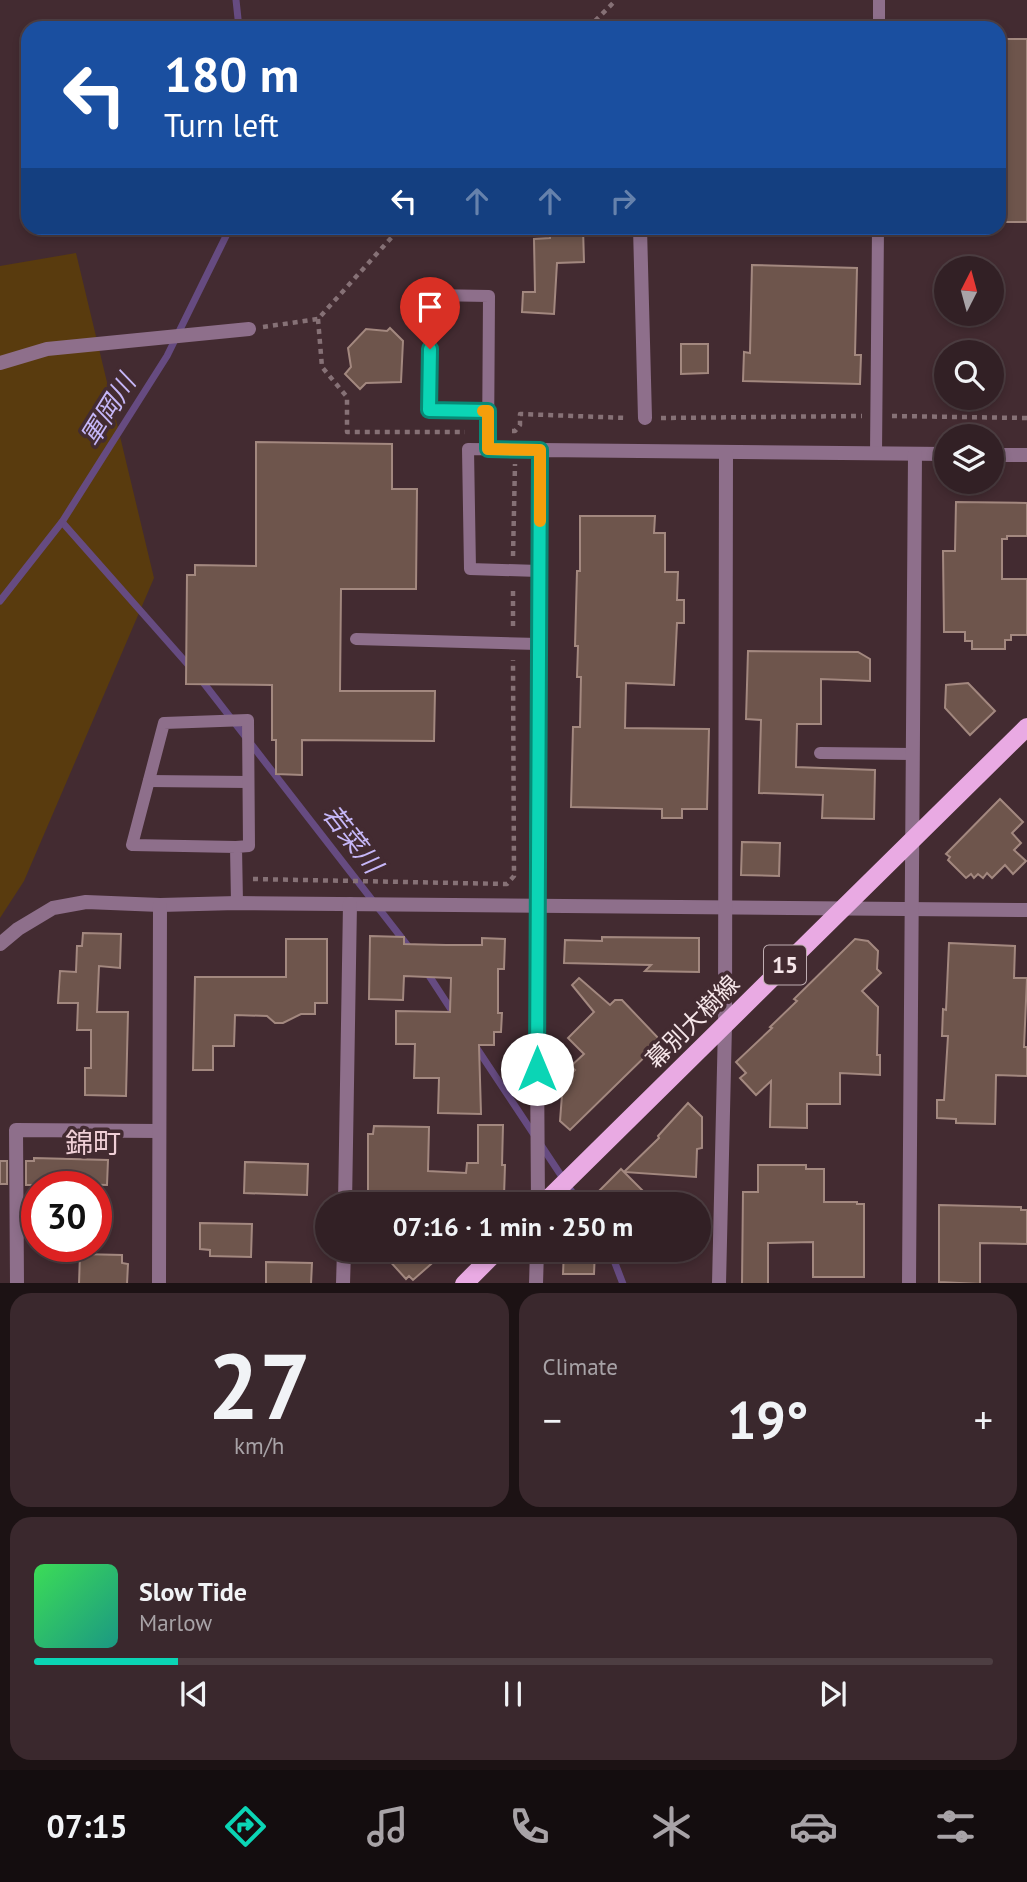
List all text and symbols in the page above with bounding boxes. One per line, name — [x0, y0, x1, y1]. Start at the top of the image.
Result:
text: 180 m — [164, 42, 299, 106]
icon: left — [49, 49, 140, 140]
text: Turn left — [164, 104, 279, 146]
icon: left — [385, 182, 423, 220]
icon: ahead — [458, 182, 496, 220]
icon: ahead — [531, 182, 569, 220]
icon: right — [604, 182, 642, 220]
north arrow — [934, 256, 1004, 326]
map controls — [934, 256, 1004, 494]
pin — [400, 277, 460, 349]
icon: arrive — [411, 288, 449, 326]
button: search — [934, 340, 1004, 410]
water label: 軍岡川 — [73, 365, 144, 452]
button: layers — [934, 424, 1004, 494]
water label: 若菜川 — [315, 798, 391, 882]
road number: 15 — [764, 946, 806, 984]
street label: 幕別大樹線 — [639, 968, 746, 1075]
position arrow — [500, 1032, 574, 1106]
district label: 錦町 — [65, 1124, 121, 1161]
speed limit sign: 30 — [21, 1171, 112, 1262]
text: 07:16 · 1 min · 250 m — [393, 1210, 633, 1243]
text: 27 — [208, 1326, 311, 1444]
text: Climate — [543, 1352, 618, 1381]
text: 19° — [727, 1386, 809, 1453]
text: − — [543, 1395, 562, 1444]
text: + — [974, 1395, 993, 1444]
text: km/h — [234, 1431, 284, 1460]
text: Slow Tide — [139, 1575, 247, 1608]
text: Marlow — [139, 1608, 212, 1637]
icon: previous — [175, 1675, 213, 1713]
icon: pause — [494, 1675, 532, 1713]
icon: next — [814, 1675, 852, 1713]
icon: directions — [221, 1802, 270, 1851]
icon: music — [363, 1802, 412, 1851]
icon: phone — [505, 1802, 554, 1851]
icon: climate — [647, 1802, 696, 1851]
icon: car — [789, 1802, 838, 1851]
icon: filters — [931, 1802, 980, 1851]
text: 07:15 — [47, 1805, 128, 1847]

